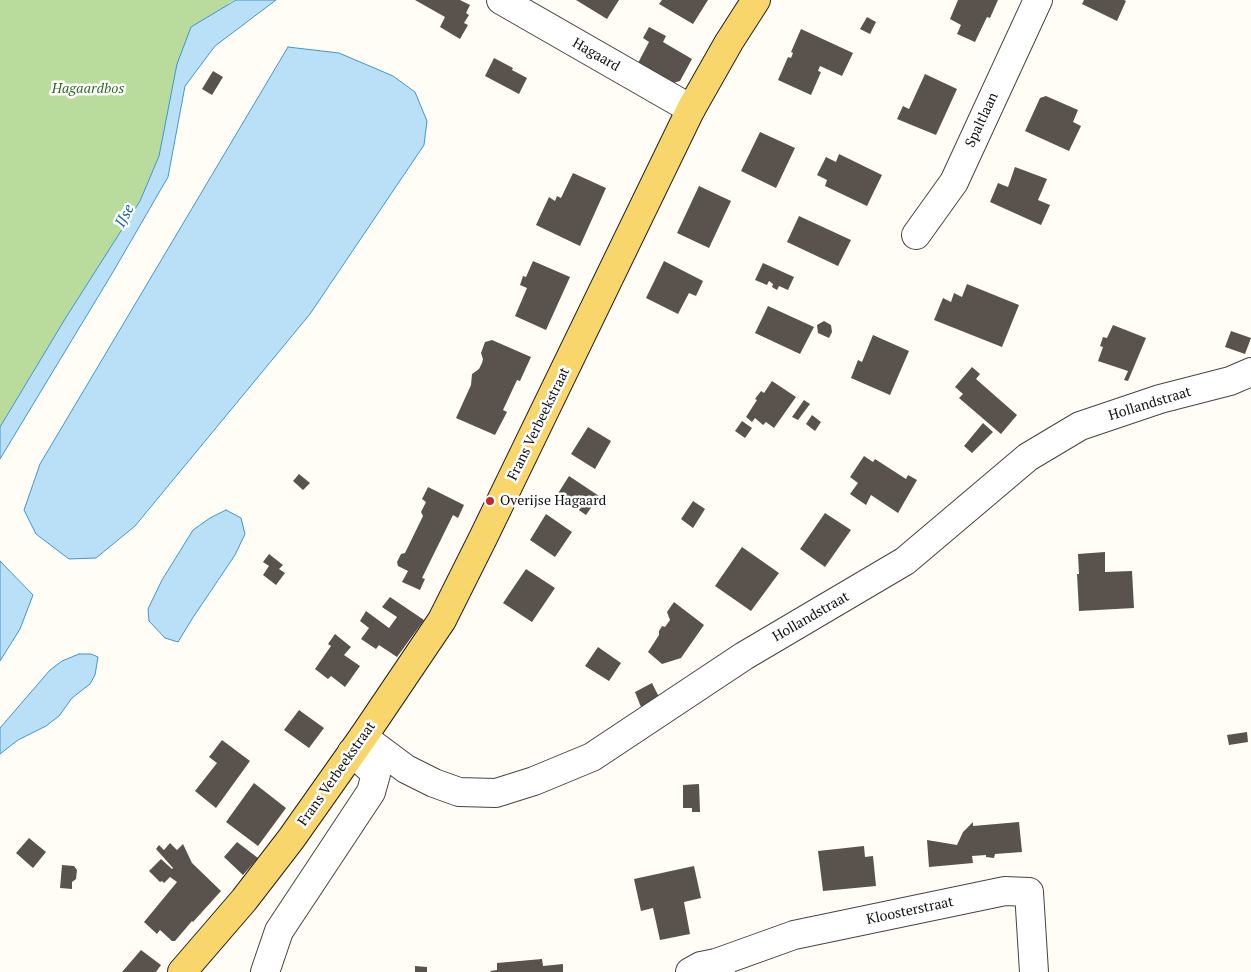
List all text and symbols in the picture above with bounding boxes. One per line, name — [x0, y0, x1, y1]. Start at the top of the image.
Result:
street label: Hagaard — [569, 35, 623, 75]
park label: Hagaardbos — [52, 81, 124, 97]
street label: Spaltlaan — [962, 90, 1002, 150]
water label: IJse — [112, 202, 138, 230]
street label: Frans Verbeekstraat — [504, 365, 574, 483]
street label: Hollandstraat — [1107, 383, 1193, 425]
place label: Overijse Hagaard — [500, 493, 606, 509]
marker: Overijse Hagaard — [484, 495, 496, 507]
street label: Hollandstraat — [770, 588, 852, 646]
street label: Frans Verbeekstraat — [295, 719, 379, 829]
street label: Kloosterstraat — [865, 894, 955, 928]

